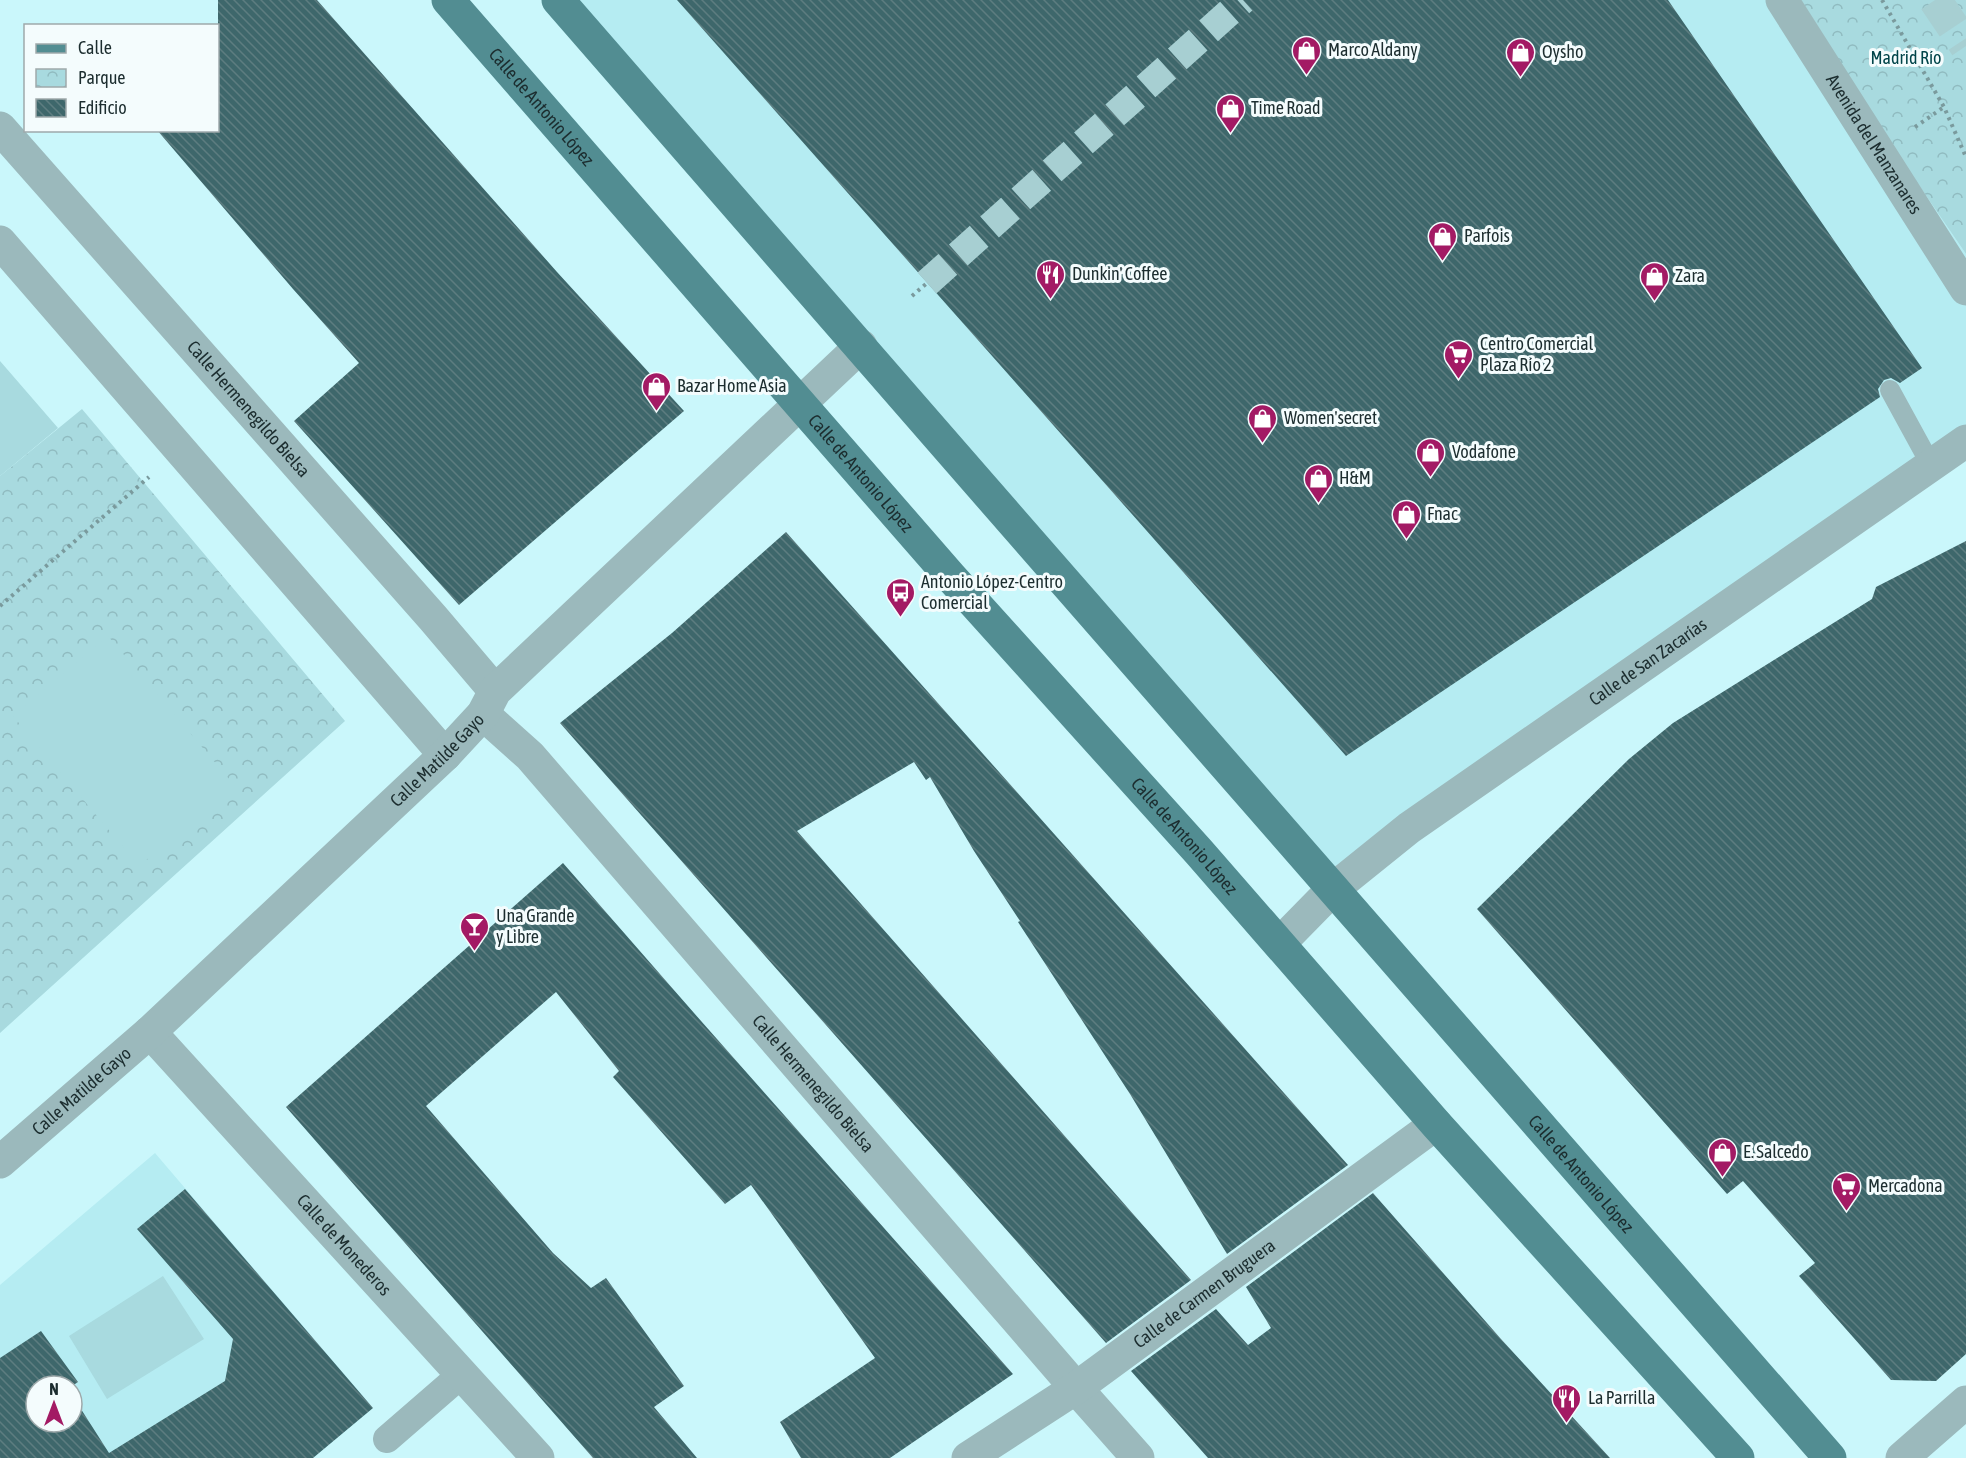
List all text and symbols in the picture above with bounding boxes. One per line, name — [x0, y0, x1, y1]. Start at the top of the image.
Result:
legend — [24, 24, 219, 132]
shop icon: Marco Aldany — [1291, 34, 1323, 76]
shop icon: Oysho — [1505, 36, 1537, 78]
text: Calle — [78, 37, 112, 58]
place label: Marco Aldany — [1328, 39, 1418, 60]
place label: Oysho — [1542, 41, 1583, 62]
street label: Calle de Antonio López — [485, 44, 599, 170]
park label: Madrid Río — [1870, 47, 1942, 68]
text: Parque — [78, 67, 126, 88]
street label: Avenida del Manzanares — [1822, 70, 1926, 218]
shop icon: Time Road — [1214, 92, 1246, 134]
text: Edificio — [78, 97, 127, 118]
place label: Time Road — [1251, 97, 1321, 118]
shop icon: Parfois — [1427, 220, 1459, 262]
place label: Parfois — [1464, 225, 1510, 246]
restaurant icon: Dunkin' Coffee — [1035, 258, 1067, 300]
shop icon: Zara — [1638, 260, 1670, 302]
place label: Dunkin' Coffee — [1072, 263, 1167, 284]
place label: Zara — [1675, 265, 1705, 286]
place label: Centro Comercial Plaza Río 2 — [1480, 333, 1594, 375]
street label: Calle Hermenegildo Bielsa — [183, 336, 314, 481]
supermarket icon: Centro Comercial Plaza Río 2 — [1443, 338, 1475, 380]
shop icon: Bazar Home Asia — [640, 370, 672, 412]
place label: Bazar Home Asia — [677, 375, 787, 396]
shop icon: Women'secret — [1247, 402, 1279, 444]
place label: Women'secret — [1284, 407, 1377, 428]
street label: Calle de Antonio López — [804, 410, 918, 537]
shop icon: Vodafone — [1415, 436, 1447, 478]
place label: Vodafone — [1452, 441, 1516, 462]
shop icon: H&M — [1302, 462, 1334, 504]
place label: H&M — [1339, 467, 1371, 488]
shop icon: Fnac — [1390, 498, 1422, 540]
place label: Fnac — [1427, 503, 1458, 524]
place label: Antonio López-Centro Comercial — [921, 571, 1063, 613]
bus stop icon: Antonio López-Centro Comercial — [884, 576, 916, 618]
street label: Calle de San Zacarías — [1585, 613, 1710, 710]
street label: Calle Matilde Gayo — [386, 709, 488, 811]
street label: Calle de Antonio López — [1127, 773, 1242, 899]
place label: Una Grande y Libre — [496, 905, 574, 947]
bar icon: Una Grande y Libre — [459, 910, 491, 952]
street label: Calle Hermenegildo Bielsa — [748, 1010, 879, 1156]
street label: Calle Matilde Gayo — [28, 1042, 135, 1139]
street label: Calle de Antonio López — [1524, 1111, 1639, 1237]
shop icon: E. Salcedo — [1706, 1136, 1738, 1178]
place label: E. Salcedo — [1743, 1141, 1809, 1162]
supermarket icon: Mercadona — [1831, 1170, 1863, 1212]
place label: Mercadona — [1868, 1175, 1943, 1196]
street label: Calle de Monederos — [293, 1189, 396, 1300]
street label: Calle de Carmen Bruguera — [1129, 1235, 1279, 1352]
north arrow — [24, 1374, 84, 1434]
text: N — [49, 1380, 59, 1398]
restaurant icon: La Parrilla — [1551, 1382, 1583, 1424]
place label: La Parrilla — [1588, 1387, 1655, 1408]

